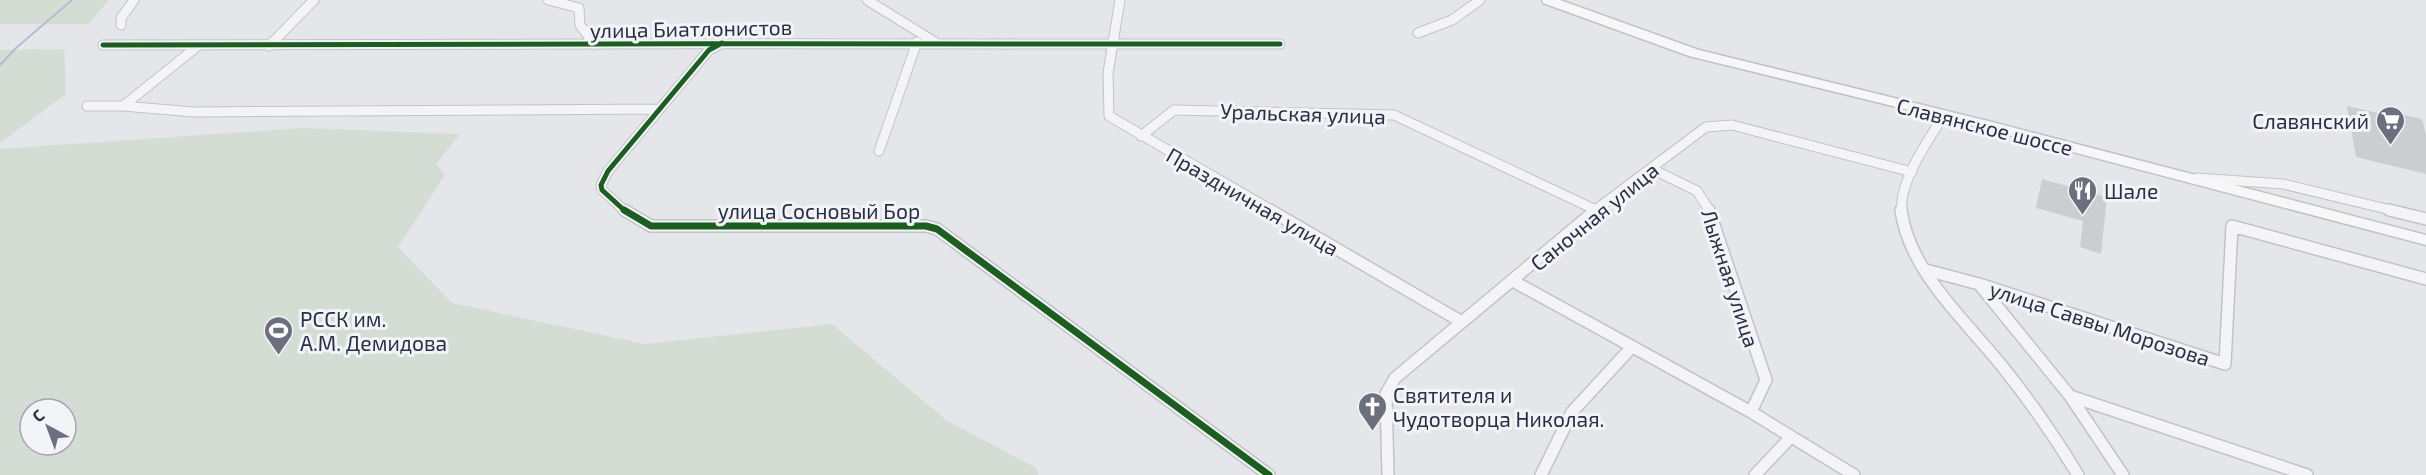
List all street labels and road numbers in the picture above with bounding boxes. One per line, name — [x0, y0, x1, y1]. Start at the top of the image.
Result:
street label: улица Биатлонистов — [590, 14, 792, 43]
street label: Славянское шоссе — [1894, 92, 2076, 160]
street label: Уральская улица — [1220, 98, 1386, 129]
street label: Праздничная улица — [1162, 141, 1344, 261]
street label: Саночная улица — [1525, 157, 1664, 276]
street label: улица Сосновый Бор — [718, 198, 920, 224]
street label: Лыжная улица — [1696, 206, 1765, 351]
street label: улица Саввы Морозова — [1986, 276, 2213, 371]

